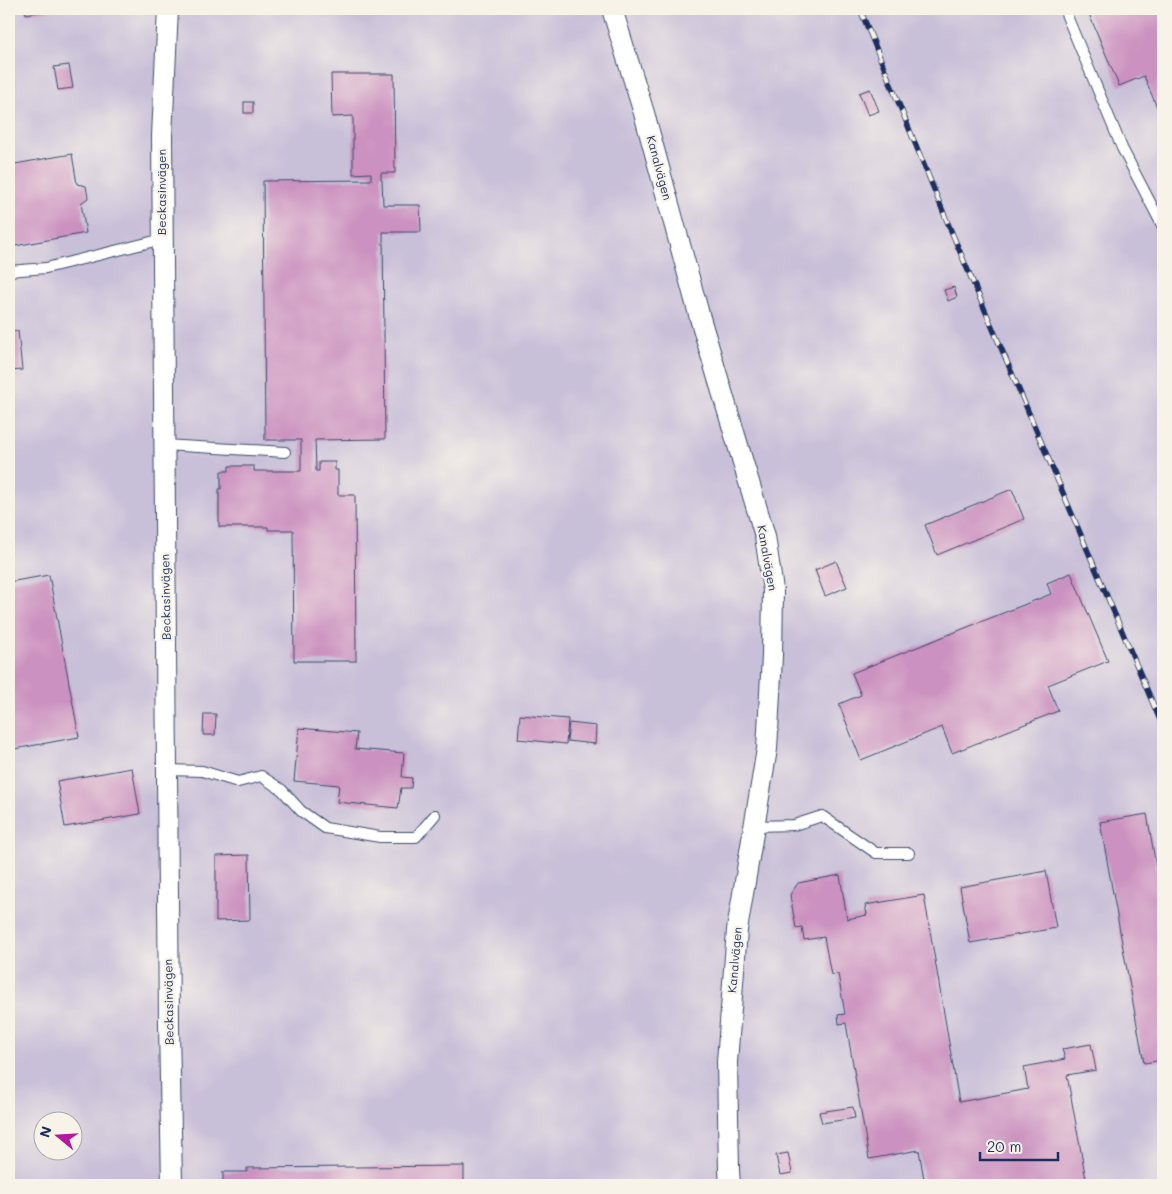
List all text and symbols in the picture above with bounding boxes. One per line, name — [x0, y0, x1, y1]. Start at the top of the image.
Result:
street label: Kanalvägen — [644, 134, 676, 202]
street label: Beckasinvägen — [153, 149, 169, 235]
street label: Kanalvägen — [754, 524, 782, 592]
street label: Beckasinvägen — [156, 554, 174, 640]
street label: Kanalvägen — [723, 926, 745, 994]
street label: Beckasinvägen — [159, 959, 177, 1045]
north arrow — [32, 1112, 82, 1162]
text: N — [34, 1124, 56, 1140]
scale bar — [980, 1129, 1057, 1161]
text: 20 m — [987, 1136, 1021, 1156]

